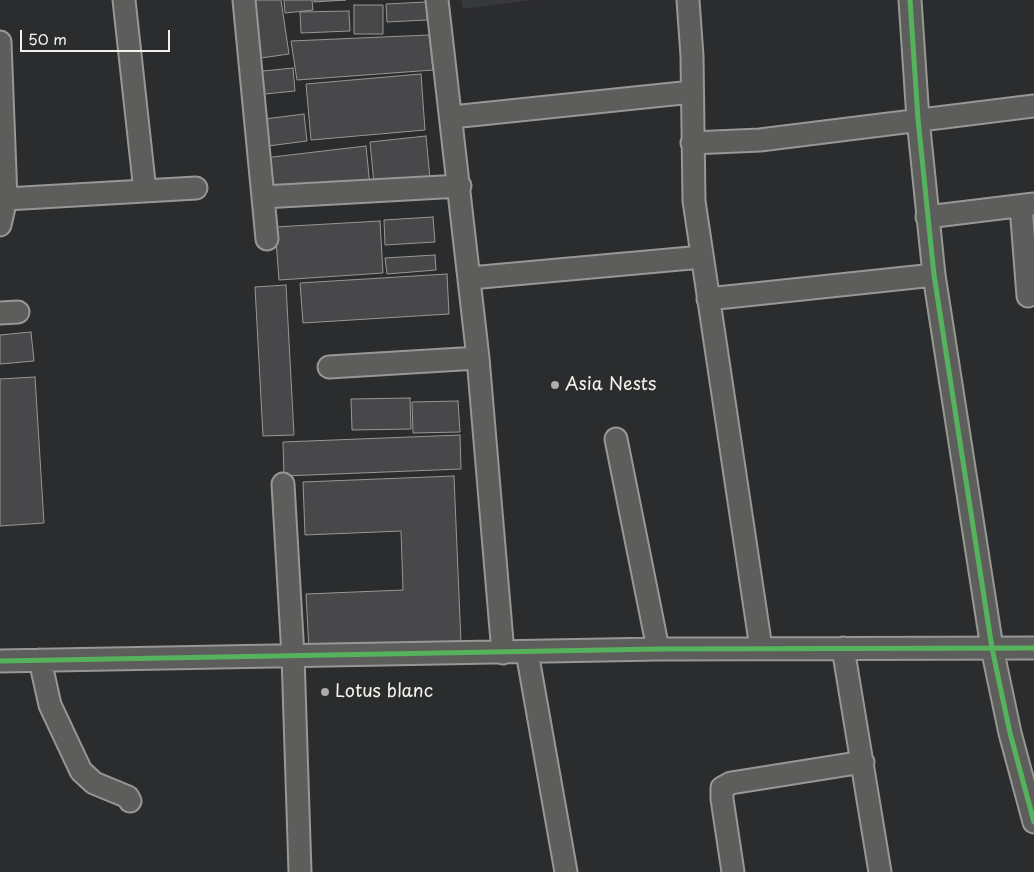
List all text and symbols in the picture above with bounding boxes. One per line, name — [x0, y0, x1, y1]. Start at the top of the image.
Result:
scale bar — [22, 20, 172, 52]
text: 50 m — [28, 27, 67, 50]
place label: Asia Nests — [565, 374, 656, 396]
marker: Asia Nests — [549, 379, 561, 391]
place label: Lotus blanc — [335, 681, 433, 703]
marker: Lotus blanc — [319, 686, 331, 698]

